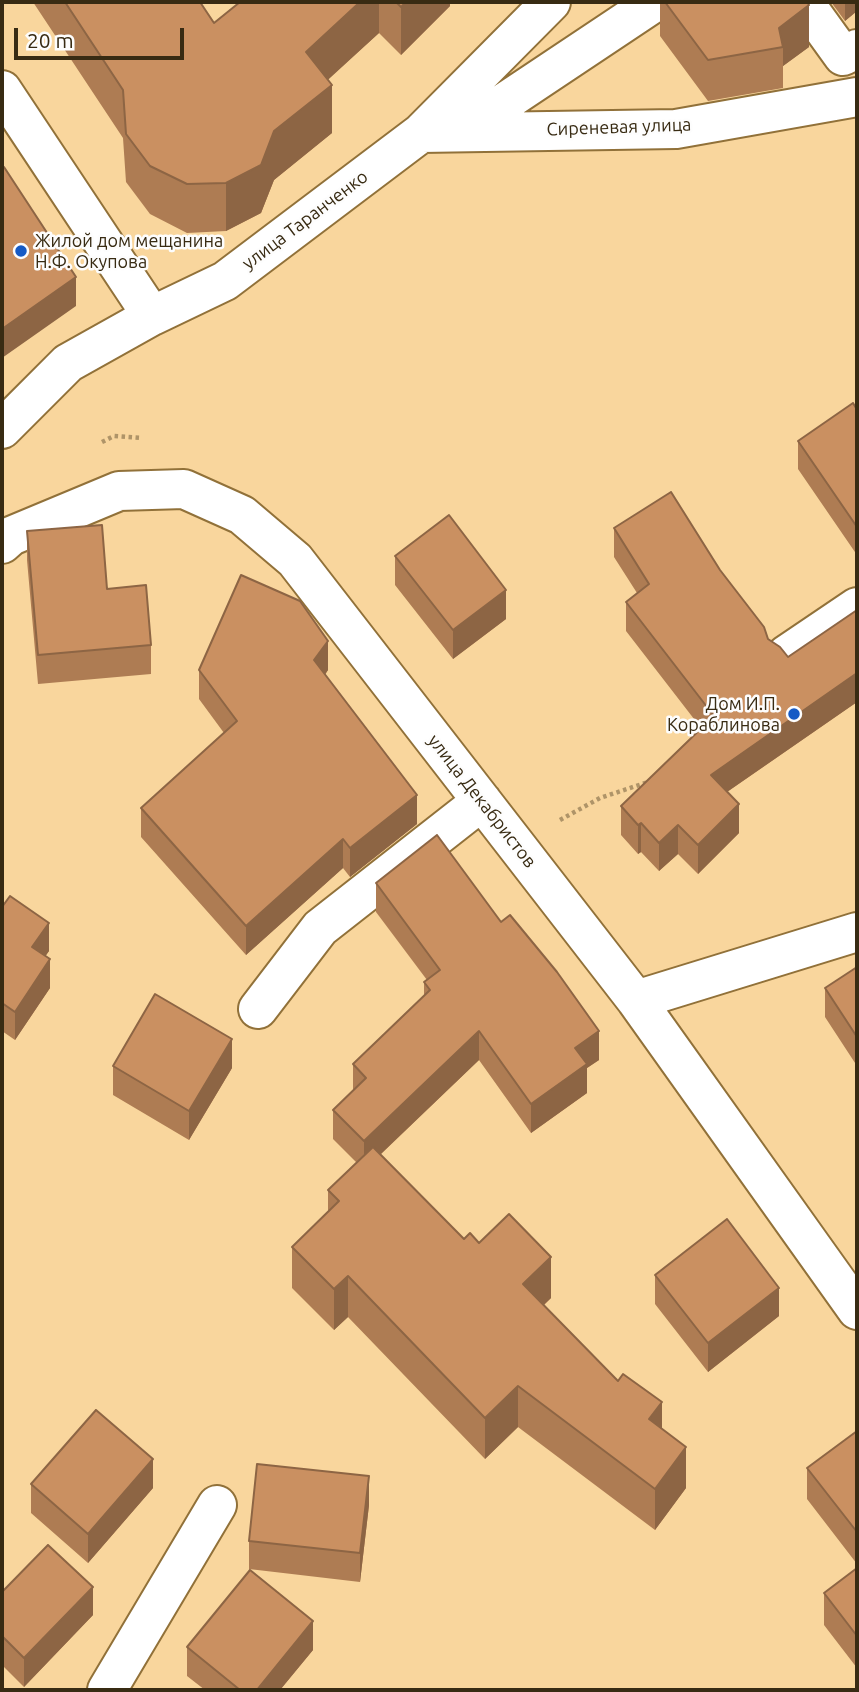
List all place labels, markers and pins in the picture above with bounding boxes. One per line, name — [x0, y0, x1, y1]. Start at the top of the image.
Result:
place label: Жилой дом мещанина Н.Ф. Окупова — [35, 230, 223, 272]
marker: Жилой дом мещанина Н.Ф. Окупова — [13, 243, 29, 259]
place label: Дом И.П. Кораблинова — [667, 693, 780, 736]
marker: Дом И.П. Кораблинова — [786, 706, 802, 722]

